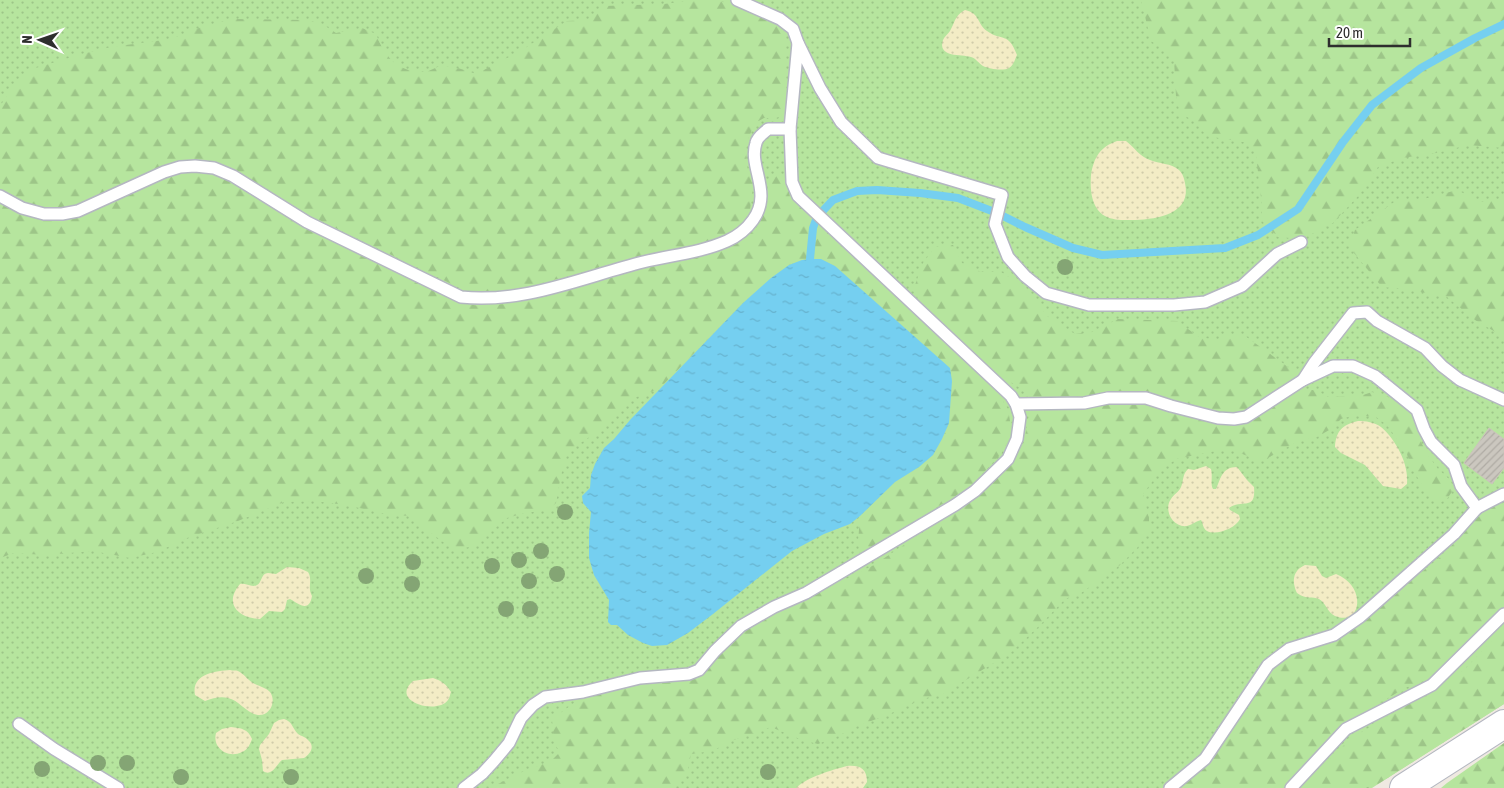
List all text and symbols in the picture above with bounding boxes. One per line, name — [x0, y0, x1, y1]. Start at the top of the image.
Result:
north arrow — [15, 15, 65, 65]
scale bar — [1329, 15, 1410, 47]
text: 20 m — [1336, 24, 1363, 41]
text: N — [19, 35, 35, 44]

